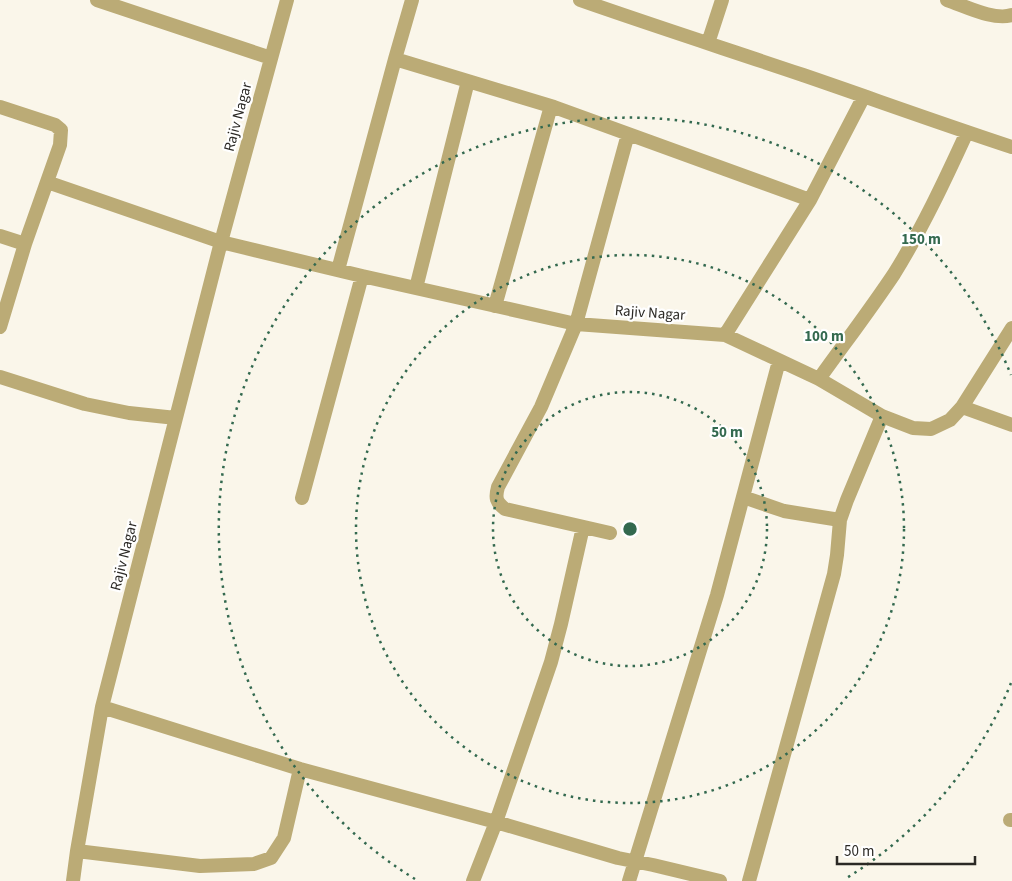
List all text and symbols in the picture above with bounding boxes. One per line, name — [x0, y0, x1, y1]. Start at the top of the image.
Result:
street label: Rajiv Nagar — [219, 79, 258, 154]
text: 150 m — [901, 229, 941, 250]
street label: Rajiv Nagar — [614, 300, 687, 326]
text: 100 m — [804, 326, 844, 347]
text: 50 m — [711, 422, 743, 443]
street label: Rajiv Nagar — [105, 518, 143, 593]
centre of rings — [621, 520, 639, 538]
scale bar — [837, 834, 974, 866]
text: 50 m — [844, 841, 874, 862]

